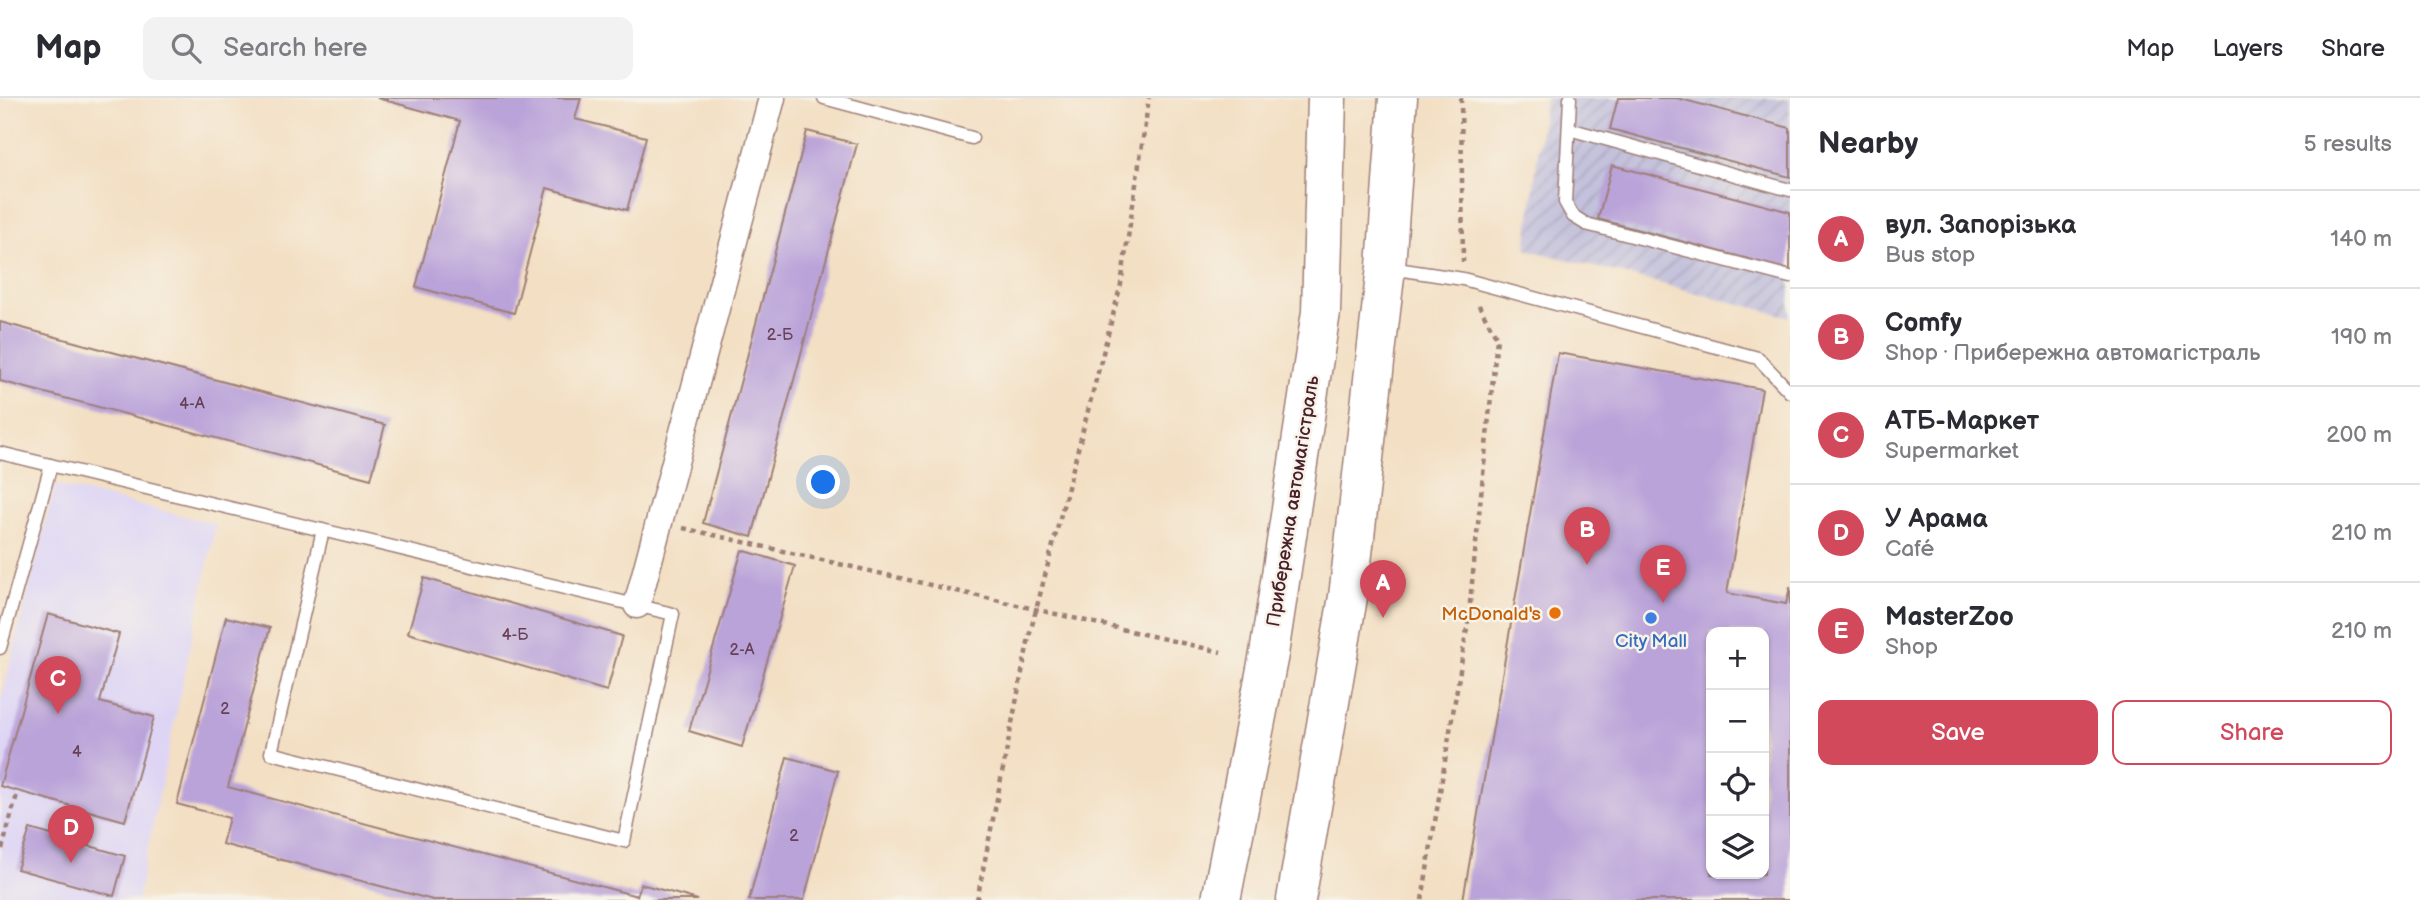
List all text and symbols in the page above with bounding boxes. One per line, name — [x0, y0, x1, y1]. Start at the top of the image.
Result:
search box — [143, 17, 633, 80]
text: Map — [35, 28, 101, 68]
icon: search — [167, 29, 205, 67]
text: Search here — [223, 33, 367, 64]
text: Map — [2126, 34, 2174, 63]
text: Layers — [2212, 34, 2283, 63]
text: Share — [2321, 34, 2385, 63]
text: Nearby — [1818, 126, 1918, 162]
text: 5 results — [2304, 130, 2392, 158]
text: вул. Запорізька — [1885, 210, 2076, 241]
text: A — [1834, 225, 1848, 253]
text: 140 m — [2330, 225, 2392, 253]
text: Bus stop — [1885, 241, 1975, 269]
text: Comfy — [1885, 308, 1962, 339]
text: B — [1833, 323, 1849, 351]
text: 190 m — [2331, 323, 2392, 351]
house number: 2-Б — [767, 326, 794, 345]
text: Shop · Прибережна автомагістраль — [1885, 339, 2260, 367]
street label: Прибережна автомагістраль — [1262, 373, 1325, 628]
house number: 4-А — [179, 395, 205, 414]
text: АТБ-Маркет — [1885, 406, 2039, 437]
text: C — [1833, 421, 1849, 449]
text: 200 m — [2326, 421, 2392, 449]
text: Supermarket — [1885, 437, 2019, 465]
your location — [806, 465, 840, 499]
text: У Арама — [1885, 504, 1988, 535]
pin: B — [1564, 507, 1610, 565]
text: D — [1833, 519, 1849, 547]
text: 210 m — [2331, 519, 2392, 547]
text: Café — [1885, 535, 1934, 563]
pin: E — [1640, 545, 1686, 603]
pin: A — [1360, 560, 1406, 618]
text: MasterZoo — [1885, 602, 2014, 633]
place label: McDonald's — [1441, 603, 1541, 626]
marker: McDonald's — [1547, 605, 1563, 621]
marker: City Mall — [1643, 610, 1659, 626]
text: E — [1834, 617, 1848, 645]
text: 210 m — [2331, 617, 2392, 645]
house number: 4-Б — [502, 626, 529, 645]
map controls — [1706, 627, 1769, 879]
button: + — [1706, 627, 1769, 690]
place label: City Mall — [1615, 630, 1687, 653]
text: Shop — [1885, 633, 1938, 661]
house number: 2-А — [730, 641, 755, 660]
pin: C — [35, 656, 81, 714]
button: − — [1706, 690, 1769, 753]
house number: 2 — [220, 700, 230, 719]
button: Save — [1818, 700, 2098, 765]
button: Share — [2112, 700, 2392, 765]
house number: 4 — [72, 743, 82, 762]
button: locate — [1706, 753, 1769, 816]
pin: D — [48, 805, 94, 863]
button: layers — [1706, 816, 1769, 879]
house number: 2 — [789, 827, 799, 846]

